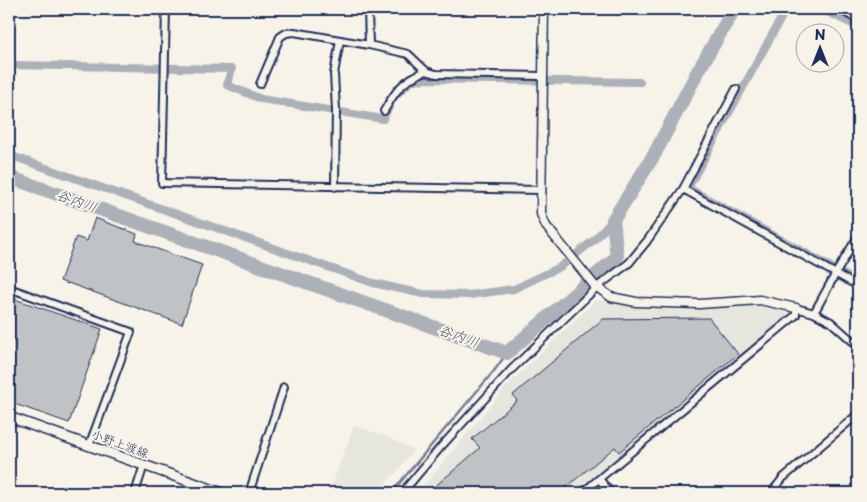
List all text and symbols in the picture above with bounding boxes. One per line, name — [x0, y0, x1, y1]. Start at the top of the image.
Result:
north arrow — [794, 22, 844, 72]
text: N — [814, 24, 826, 45]
water label: 谷内川 — [54, 183, 100, 218]
water label: 谷内川 — [436, 318, 482, 353]
street label: 小野上渡線 — [89, 424, 152, 462]

